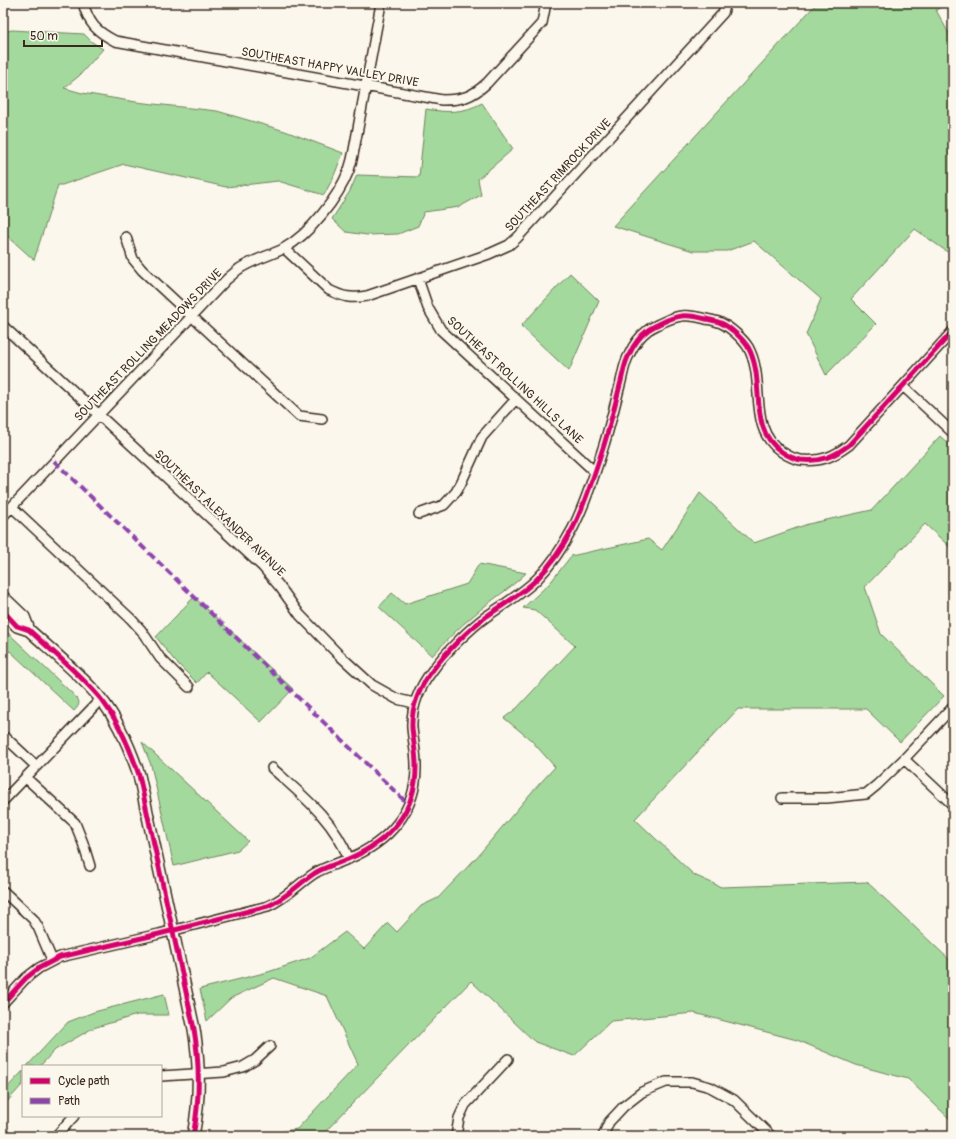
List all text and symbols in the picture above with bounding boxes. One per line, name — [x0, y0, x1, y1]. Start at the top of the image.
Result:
scale bar — [24, 22, 102, 48]
text: 50 m — [30, 29, 58, 44]
street label: SOUTHEAST HAPPY VALLEY DRIVE — [240, 44, 420, 91]
street label: SOUTHEAST RIMROCK DRIVE — [502, 116, 615, 235]
street label: SOUTHEAST ROLLING MEADOWS DRIVE — [71, 266, 225, 425]
street label: SOUTHEAST ROLLING HILLS LANE — [444, 313, 586, 447]
street label: SOUTHEAST ALEXANDER AVENUE — [151, 447, 288, 580]
legend — [22, 1065, 162, 1117]
text: Cycle path — [58, 1074, 110, 1089]
text: Path — [58, 1094, 80, 1109]

